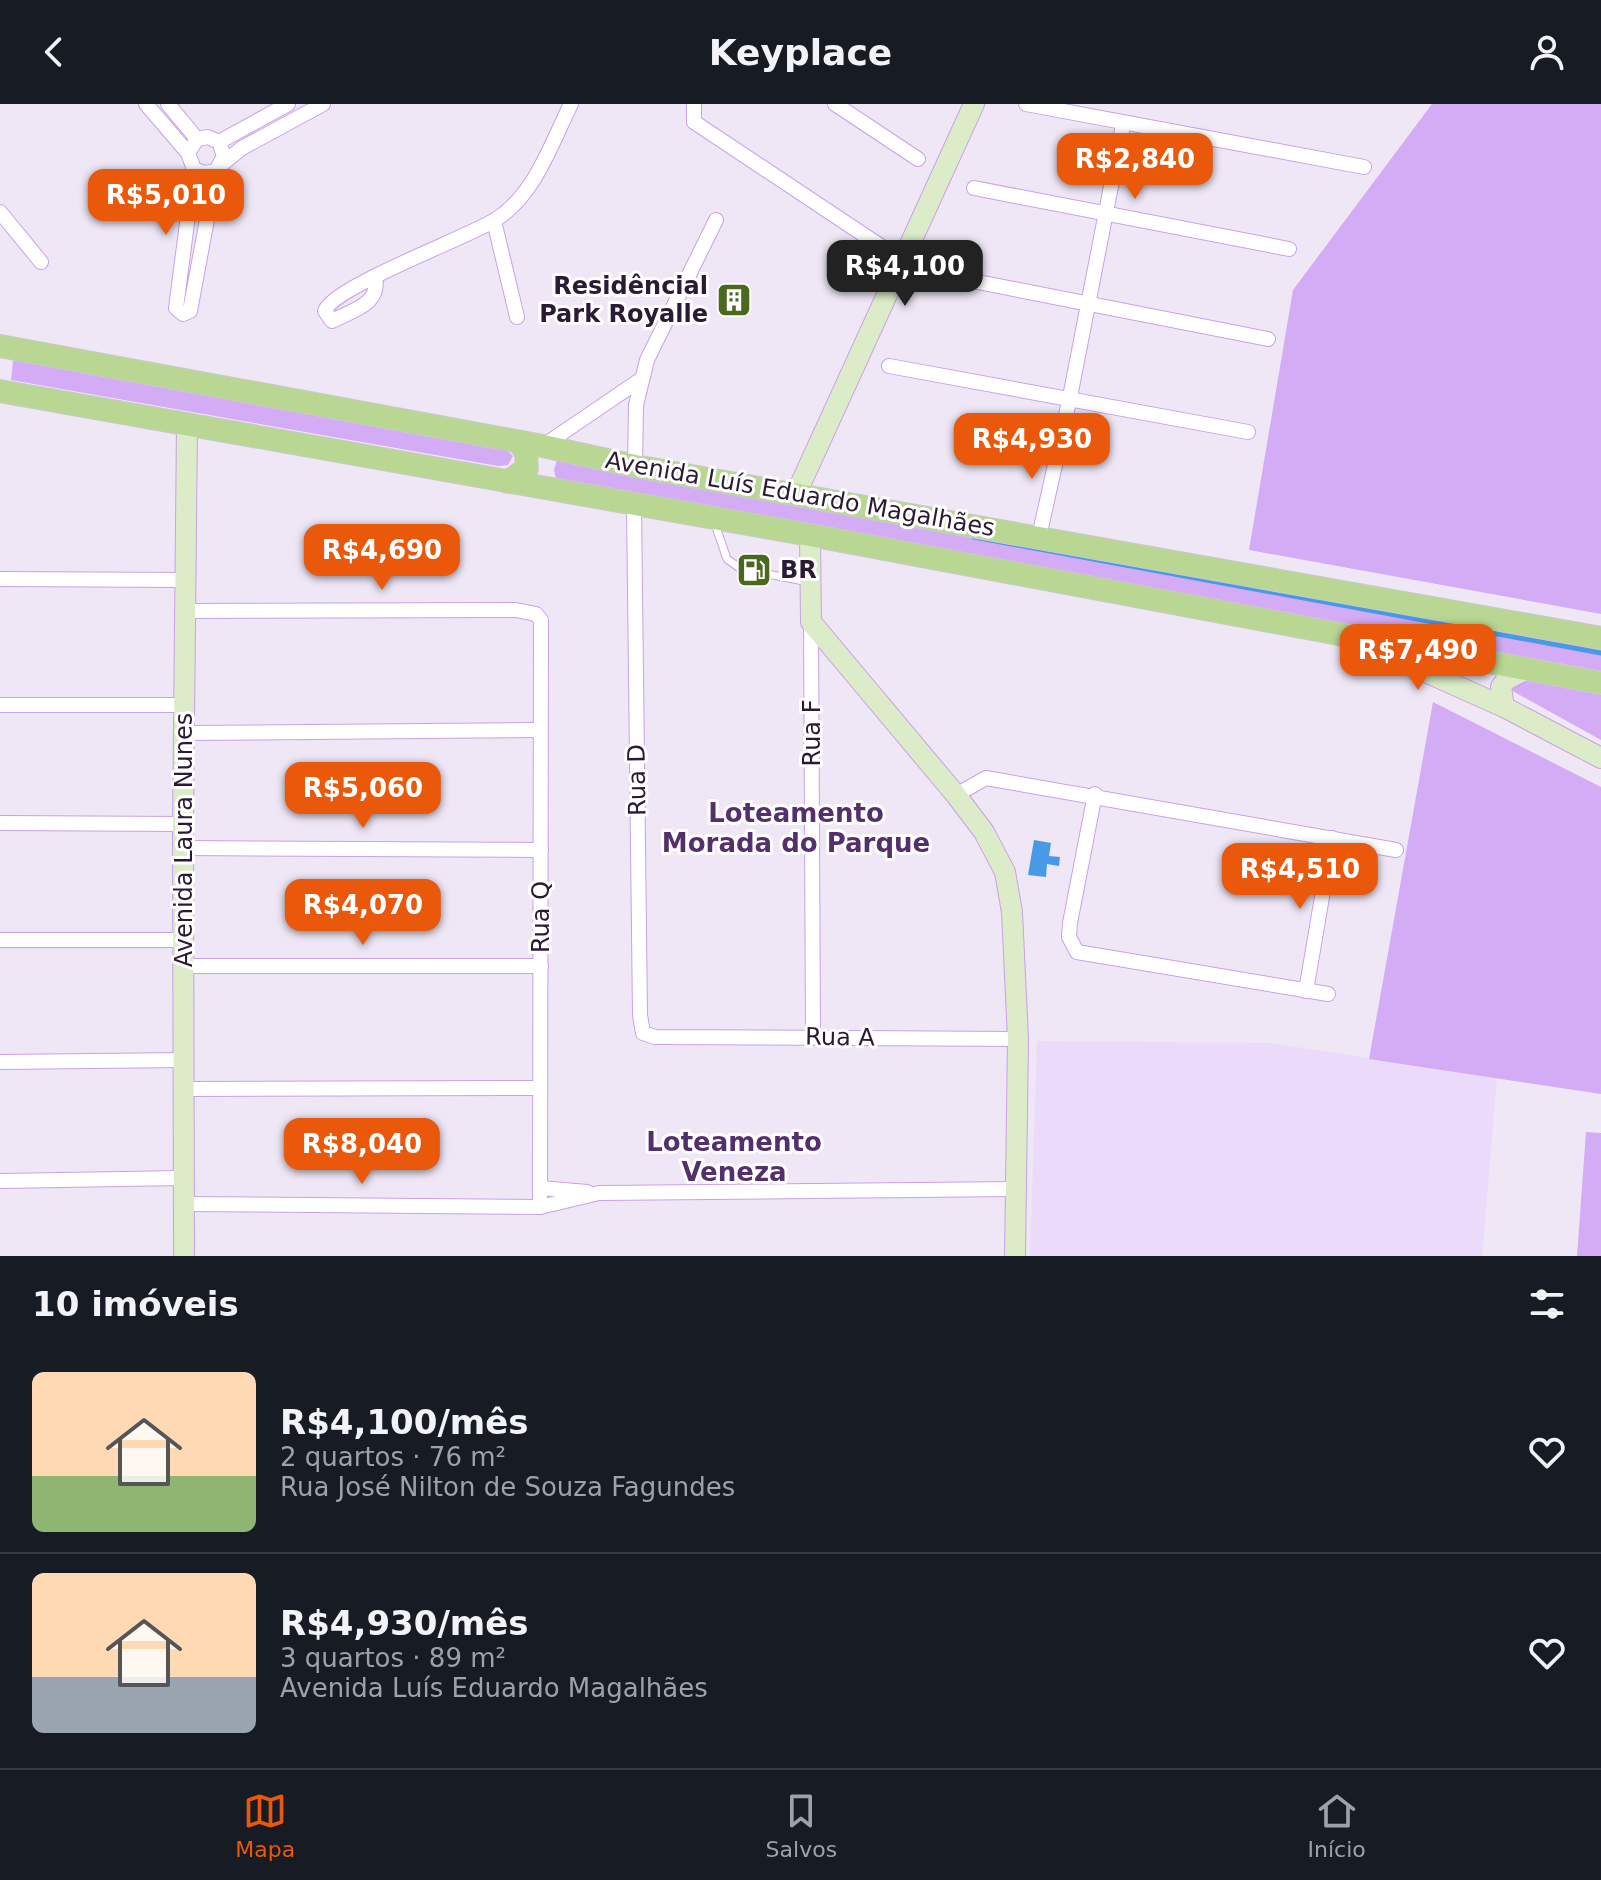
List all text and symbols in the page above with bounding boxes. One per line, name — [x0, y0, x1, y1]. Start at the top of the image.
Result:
icon: back — [32, 30, 76, 74]
icon: person — [1525, 30, 1569, 74]
text: Keyplace — [709, 32, 892, 73]
pin: R$2,840 — [1061, 133, 1209, 201]
text: R$2,840 — [1075, 144, 1195, 174]
pin: R$5,010 — [92, 169, 240, 237]
text: R$5,010 — [106, 180, 226, 210]
pin: R$4,100 — [831, 240, 979, 308]
text: R$4,100 — [845, 251, 965, 281]
place label: Residêncial Park Royalle — [539, 272, 708, 328]
building icon: Residêncial Park Royalle — [715, 281, 753, 319]
pin: R$4,930 — [958, 413, 1106, 481]
text: R$4,930 — [972, 424, 1092, 454]
street label: Avenida Luís Eduardo Magalhães — [603, 446, 997, 542]
pin: R$4,690 — [308, 524, 456, 592]
text: R$4,690 — [322, 535, 442, 565]
fuel station icon: BR — [735, 551, 773, 589]
place label: BR — [780, 556, 817, 584]
pin: R$7,490 — [1344, 624, 1492, 692]
text: R$7,490 — [1358, 635, 1478, 665]
street label: Rua F — [798, 700, 826, 766]
street label: Avenida Laura Nunes — [170, 713, 198, 967]
street label: Rua D — [622, 744, 652, 816]
pin: R$5,060 — [289, 762, 437, 830]
text: R$5,060 — [303, 773, 423, 803]
district label: Loteamento Morada do Parque — [662, 798, 930, 858]
pin: R$4,510 — [1226, 843, 1374, 911]
text: R$4,510 — [1240, 854, 1360, 884]
pin: R$4,070 — [289, 879, 437, 947]
street label: Rua Q — [527, 881, 555, 953]
text: R$4,070 — [303, 890, 423, 920]
street label: Rua A — [805, 1022, 876, 1052]
pin: R$8,040 — [288, 1118, 436, 1186]
district label: Loteamento Veneza — [646, 1127, 822, 1187]
text: R$8,040 — [302, 1129, 422, 1159]
icon: filters — [1525, 1282, 1569, 1326]
text: 10 imóveis — [32, 1284, 239, 1324]
text: R$4,100/mês — [280, 1402, 529, 1442]
icon: home — [96, 1404, 192, 1500]
icon: heart — [1525, 1430, 1569, 1474]
text: 2 quartos · 76 m² — [280, 1442, 506, 1472]
text: Rua José Nilton de Souza Fagundes — [280, 1472, 735, 1502]
text: R$4,930/mês — [280, 1603, 529, 1643]
icon: home — [96, 1605, 192, 1701]
icon: heart — [1525, 1631, 1569, 1675]
text: 3 quartos · 89 m² — [280, 1643, 506, 1673]
text: Avenida Luís Eduardo Magalhães — [280, 1673, 708, 1703]
tab: Mapa — [235, 1789, 295, 1862]
tab: Salvos — [766, 1789, 837, 1862]
tab: Início — [1308, 1789, 1366, 1862]

